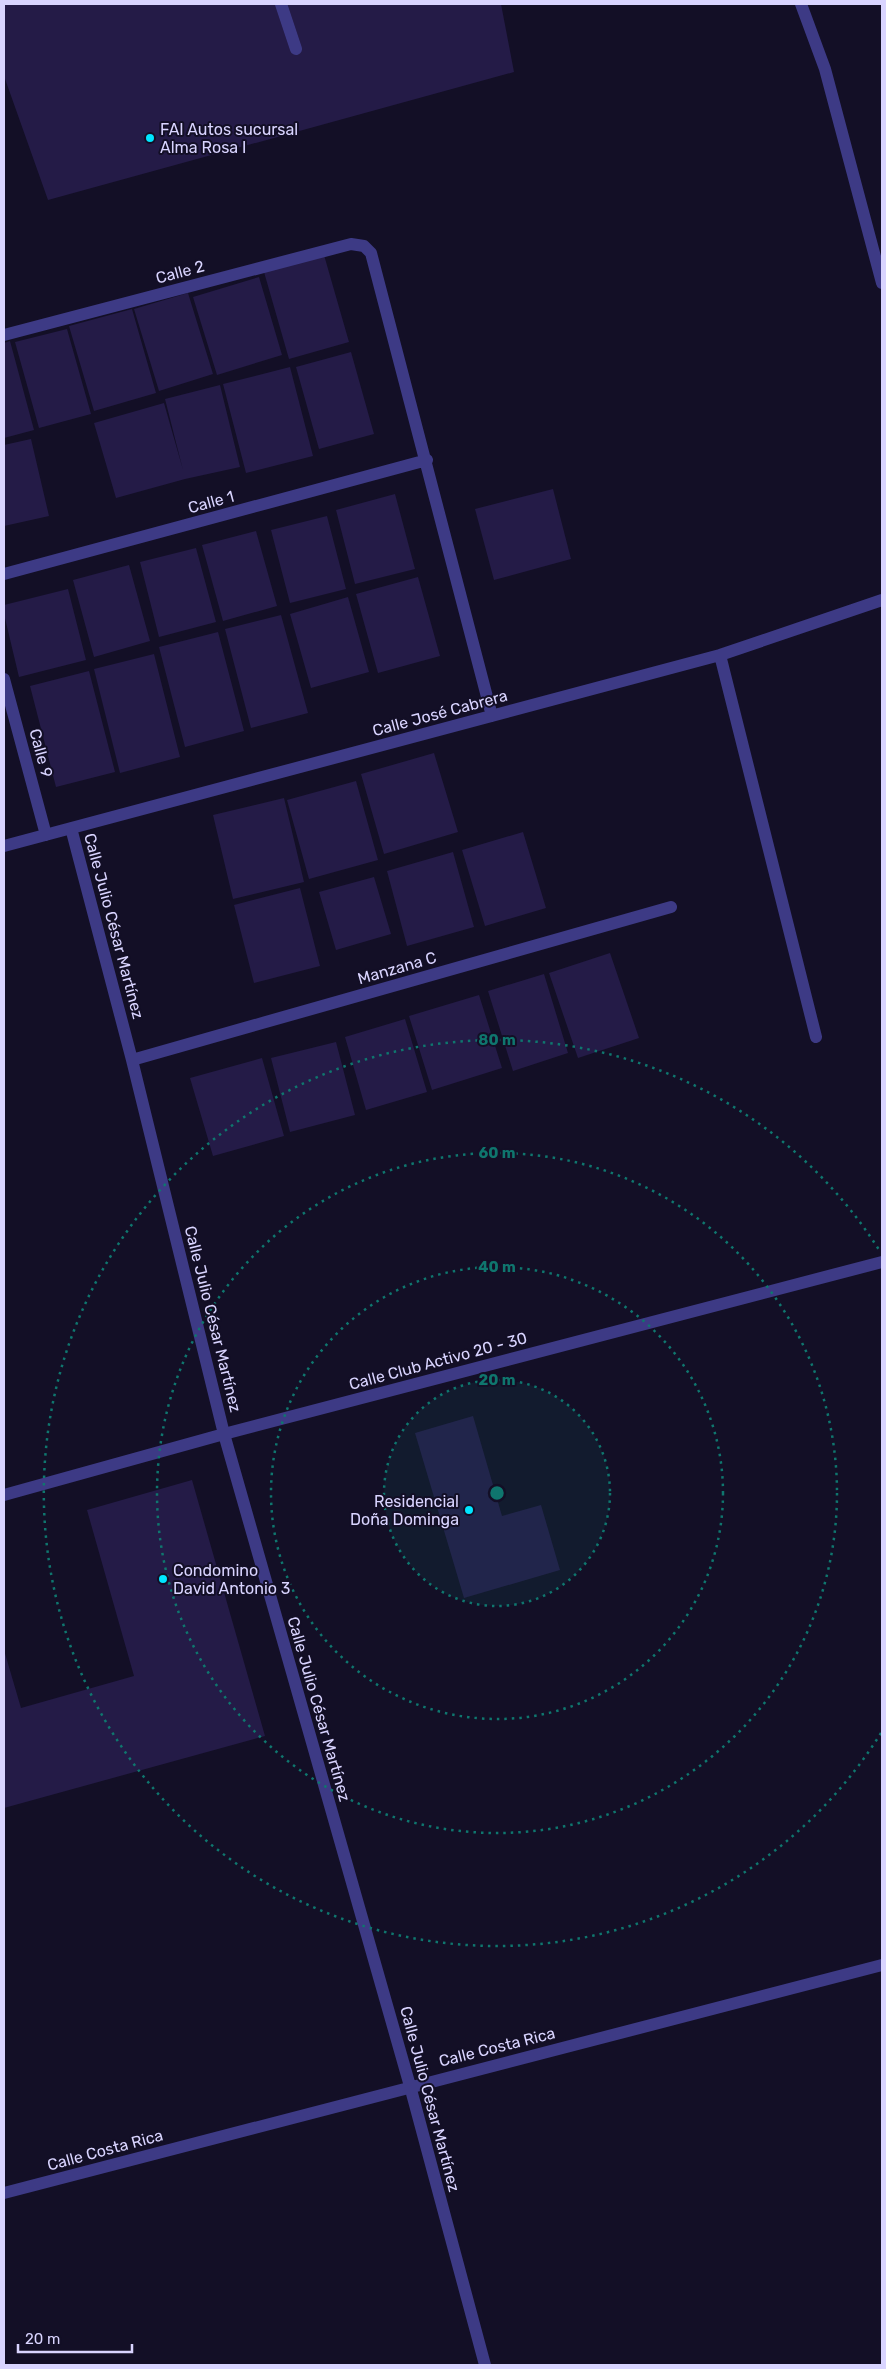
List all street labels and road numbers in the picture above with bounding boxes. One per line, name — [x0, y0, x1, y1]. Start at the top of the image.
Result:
street label: Calle 2 — [154, 256, 206, 288]
street label: Calle 1 — [186, 487, 236, 517]
street label: Calle José Cabrera — [370, 686, 510, 740]
street label: Calle 9 — [25, 727, 57, 779]
street label: Calle Julio César Martínez — [80, 831, 148, 1021]
street label: Manzana C — [355, 948, 439, 988]
street label: Calle Julio César Martínez — [181, 1224, 245, 1414]
street label: Calle Club Activo 20 - 30 — [347, 1328, 529, 1394]
street label: Calle Julio César Martínez — [283, 1614, 355, 1804]
street label: Calle Julio César Martínez — [396, 2004, 464, 2194]
street label: Calle Costa Rica — [437, 2023, 557, 2071]
street label: Calle Costa Rica — [45, 2125, 165, 2175]

